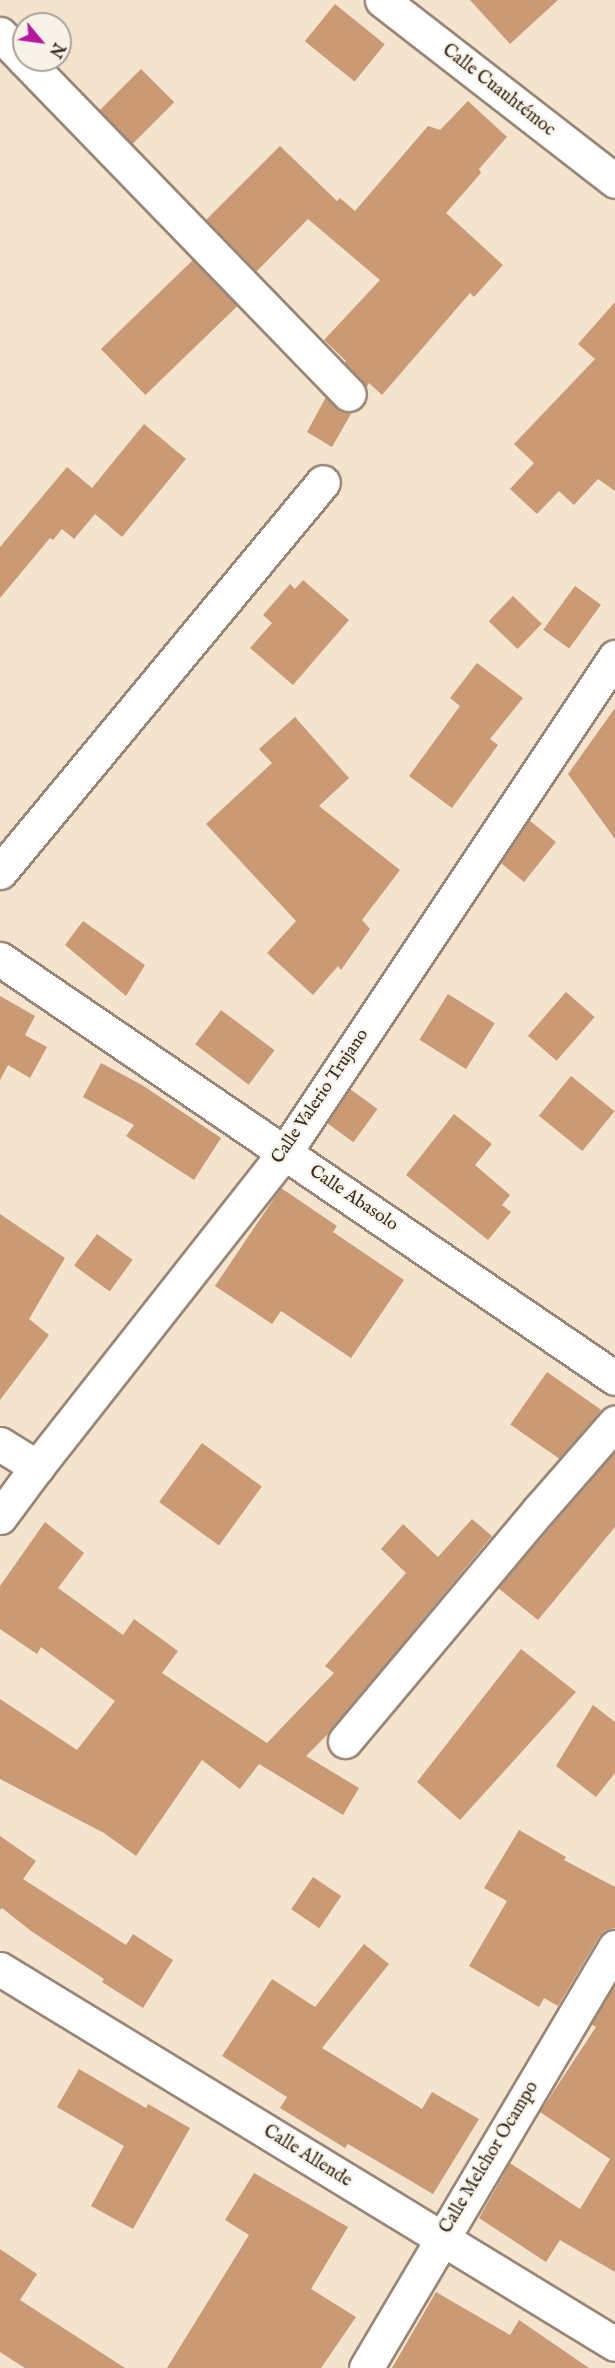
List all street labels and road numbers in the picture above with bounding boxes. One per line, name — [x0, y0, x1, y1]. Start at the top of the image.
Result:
street label: Calle Cuauhtémoc — [437, 40, 559, 142]
street label: Calle Valerio Trujano — [268, 1025, 374, 1169]
street label: Calle Abasolo — [304, 1161, 402, 1237]
street label: Calle Melchor Ocampo — [436, 2078, 544, 2238]
street label: Calle Allende — [259, 2121, 355, 2193]

